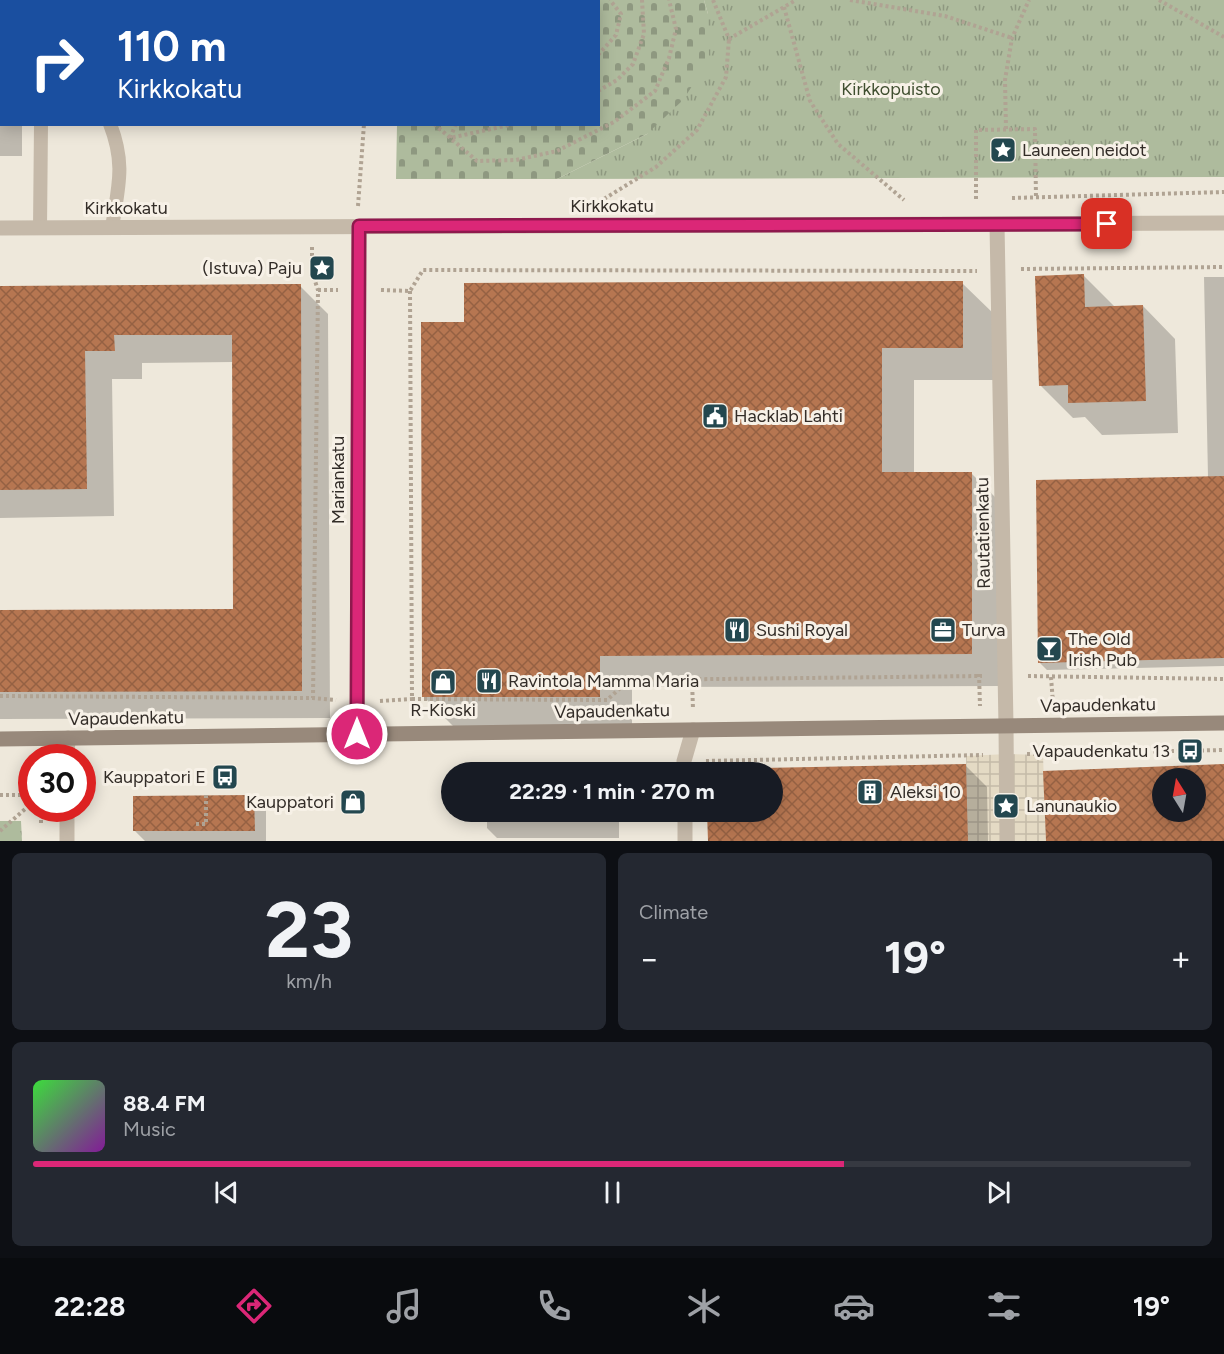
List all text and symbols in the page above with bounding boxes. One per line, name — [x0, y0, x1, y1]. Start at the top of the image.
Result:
text: 110 m — [117, 21, 226, 72]
icon: right — [18, 24, 96, 102]
text: Kirkkokatu — [117, 72, 242, 105]
park label: Kirkkopuisto — [841, 78, 941, 100]
place icon: Launeen neidot — [988, 135, 1018, 165]
place label: Launeen neidot — [1022, 139, 1147, 161]
street label: Kirkkokatu — [570, 195, 654, 217]
street label: Kirkkokatu — [84, 197, 168, 219]
pin — [1081, 198, 1132, 249]
icon: arrive — [1090, 207, 1123, 240]
place icon: (Istuva) Paju — [307, 253, 337, 283]
place label: (Istuva) Paju — [202, 257, 302, 279]
public building icon: Hacklab Lahti — [700, 401, 730, 431]
place label: Hacklab Lahti — [734, 405, 843, 427]
street label: Mariankatu — [327, 436, 349, 524]
street label: Rautatienkatu — [971, 477, 995, 589]
restaurant icon: Sushi Royal — [722, 615, 752, 645]
office icon: Turva — [928, 615, 958, 645]
place label: Sushi Royal — [756, 619, 848, 641]
place label: Turva — [962, 619, 1006, 641]
place label: The Old Irish Pub — [1068, 628, 1137, 671]
bar icon: The Old Irish Pub — [1034, 634, 1064, 664]
restaurant icon: Ravintola Mamma Maria — [474, 666, 504, 696]
shop icon: R-Kioski — [428, 667, 458, 697]
place label: Ravintola Mamma Maria — [508, 670, 699, 692]
street label: Vapaudenkatu — [1040, 693, 1156, 717]
place label: R-Kioski — [410, 699, 476, 721]
street label: Vapaudenkatu — [554, 699, 670, 723]
position arrow — [325, 702, 389, 766]
street label: Vapaudenkatu — [68, 706, 184, 730]
bus stop icon: Vapaudenkatu 13 — [1175, 736, 1205, 766]
place label: Vapaudenkatu 13 — [1033, 740, 1170, 762]
speed limit sign: 30 — [18, 744, 96, 822]
bus stop icon: Kauppatori E — [210, 762, 240, 792]
place label: Kauppatori E — [103, 766, 206, 788]
north arrow — [1152, 768, 1206, 822]
map controls — [1152, 768, 1206, 822]
building icon: Aleksi 10 — [855, 777, 885, 807]
text: 22:29 · 1 min · 270 m — [509, 778, 715, 805]
place label: Aleksi 10 — [890, 781, 961, 803]
shop icon: Kauppatori — [338, 787, 368, 817]
place label: Kauppatori — [246, 791, 334, 813]
place icon: Lanunaukio — [991, 791, 1021, 821]
place label: Lanunaukio — [1026, 795, 1117, 817]
text: 23 — [265, 883, 353, 977]
text: Climate — [639, 900, 708, 924]
text: 19° — [884, 930, 946, 984]
text: − — [639, 939, 660, 978]
text: + — [1170, 939, 1191, 978]
text: km/h — [286, 969, 332, 993]
text: 88.4 FM — [123, 1090, 206, 1117]
text: Music — [123, 1117, 176, 1141]
icon: previous — [210, 1176, 243, 1209]
icon: pause — [596, 1176, 629, 1209]
icon: next — [982, 1176, 1015, 1209]
icon: directions — [233, 1285, 275, 1327]
icon: music — [383, 1285, 425, 1327]
icon: phone — [533, 1285, 575, 1327]
icon: climate — [683, 1285, 725, 1327]
icon: car — [833, 1285, 875, 1327]
icon: filters — [983, 1285, 1025, 1327]
text: 22:28 — [54, 1290, 126, 1323]
text: 19° — [1133, 1290, 1170, 1323]

